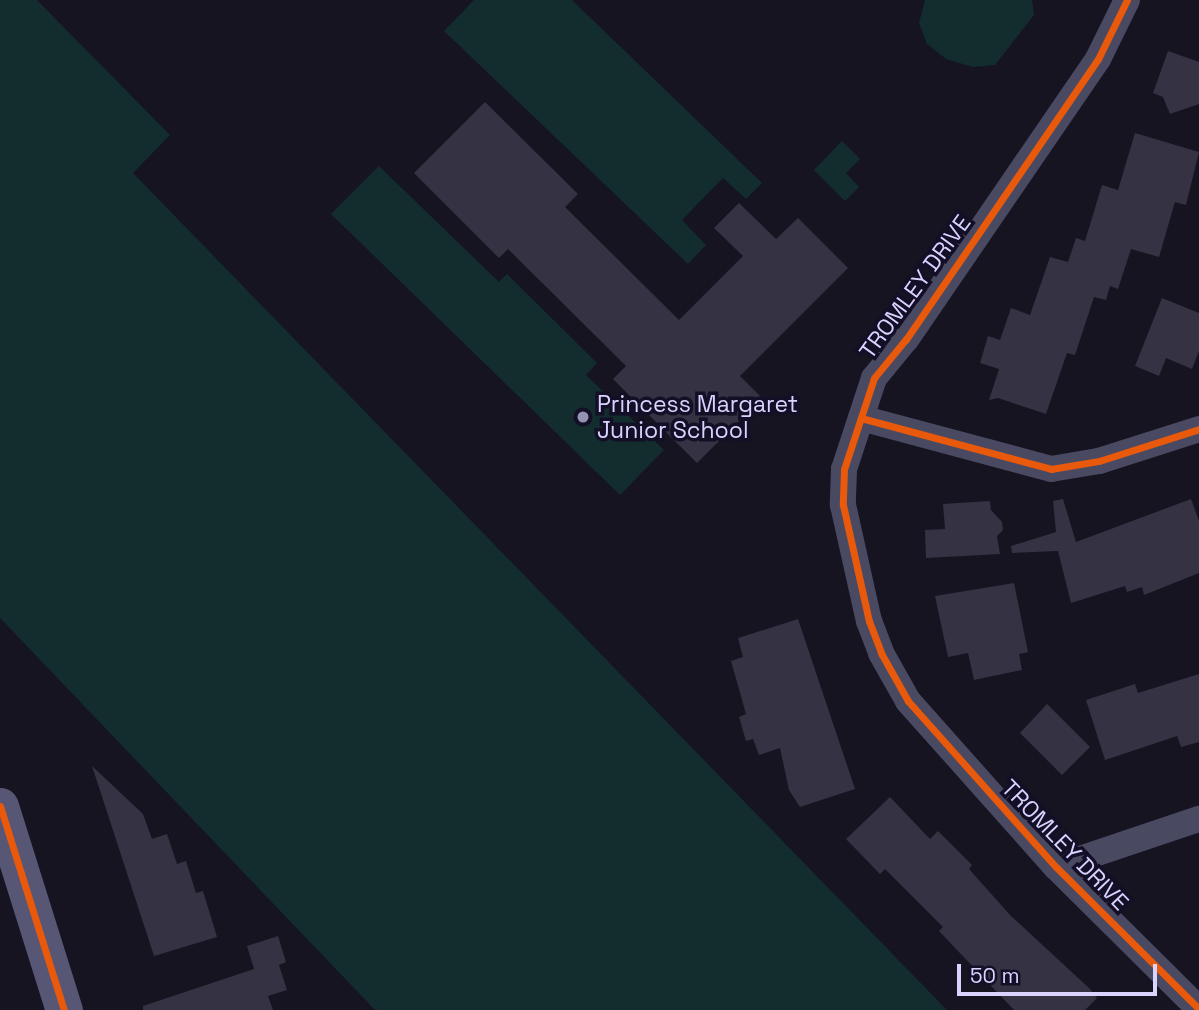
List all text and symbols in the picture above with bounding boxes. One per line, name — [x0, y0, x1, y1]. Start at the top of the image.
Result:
street label: TROMLEY DRIVE — [853, 210, 977, 364]
place label: Princess Margaret Junior School — [597, 390, 798, 444]
marker: Princess Margaret Junior School — [575, 409, 591, 425]
street label: TROMLEY DRIVE — [996, 774, 1134, 916]
scale bar — [961, 950, 1160, 994]
text: 50 m — [970, 962, 1020, 989]

